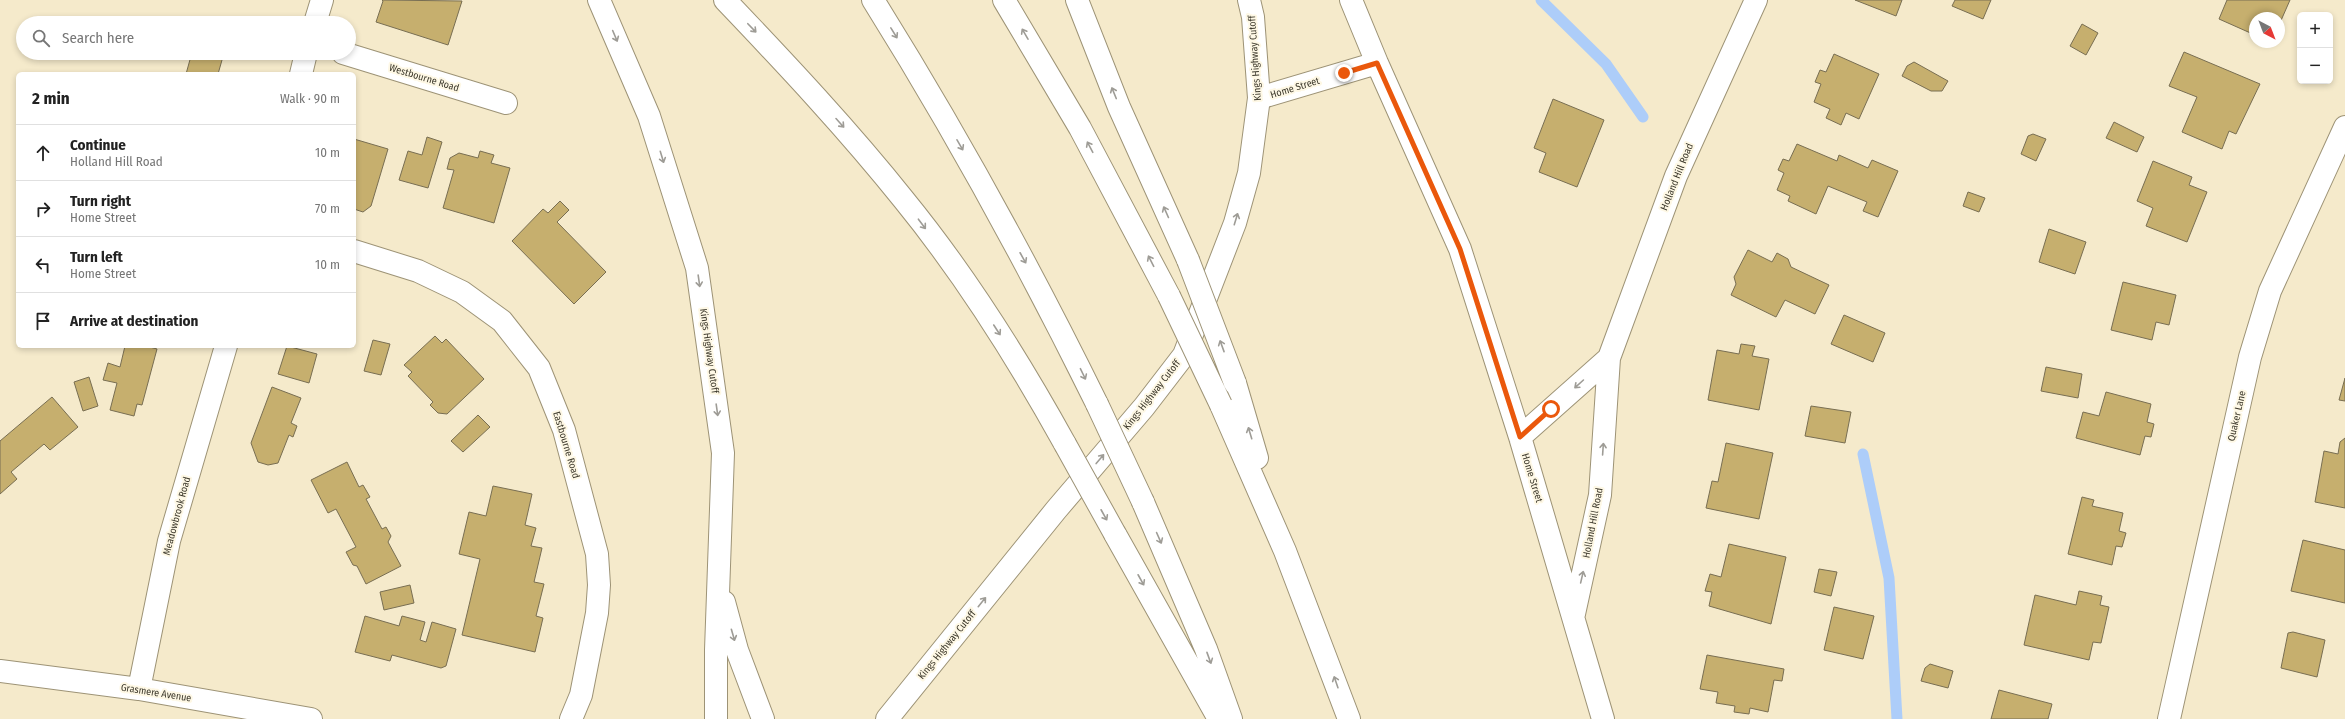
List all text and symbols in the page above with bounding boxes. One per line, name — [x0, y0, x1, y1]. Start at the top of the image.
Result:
north arrow — [2249, 12, 2285, 48]
map controls — [2297, 12, 2333, 84]
button: + — [2297, 12, 2333, 48]
street label: Kings Highway Cutoff — [1246, 14, 1264, 101]
search box — [16, 16, 356, 60]
one-way arrow — [747, 23, 756, 33]
icon: search — [30, 27, 52, 49]
one-way arrow — [890, 27, 898, 39]
one-way arrow — [1020, 28, 1028, 40]
text: Search here — [62, 29, 134, 47]
one-way arrow — [612, 29, 619, 41]
button: − — [2297, 48, 2333, 84]
street label: Westbourne Road — [388, 62, 460, 94]
route end — [1335, 64, 1353, 82]
street label: Home Street — [1269, 75, 1322, 101]
one-way arrow — [1109, 87, 1117, 99]
text: 2 min — [32, 88, 70, 109]
text: Walk · 90 m — [280, 91, 340, 106]
one-way arrow — [835, 118, 844, 128]
text: Continue — [70, 136, 126, 154]
one-way arrow — [956, 139, 964, 151]
one-way arrow — [1085, 141, 1093, 153]
icon: ahead — [32, 142, 54, 164]
street label: Holland Hill Road — [1658, 142, 1696, 212]
text: 10 m — [315, 145, 340, 160]
one-way arrow — [659, 150, 666, 163]
text: Holland Hill Road — [70, 154, 163, 169]
text: Turn right — [70, 192, 131, 210]
icon: right — [32, 198, 54, 220]
text: 70 m — [315, 201, 340, 216]
one-way arrow — [1162, 206, 1169, 218]
text: Home Street — [70, 210, 136, 225]
one-way arrow — [1233, 213, 1240, 226]
one-way arrow — [918, 218, 926, 229]
text: Turn left — [70, 248, 123, 266]
one-way arrow — [1020, 252, 1027, 264]
icon: left — [32, 254, 54, 276]
one-way arrow — [1147, 256, 1154, 268]
text: 10 m — [315, 257, 340, 272]
text: Home Street — [70, 266, 136, 281]
one-way arrow — [695, 274, 703, 287]
street label: Kings Highway Cutoff — [697, 308, 721, 395]
icon: arrive — [32, 310, 54, 332]
text: Arrive at destination — [70, 312, 198, 330]
one-way arrow — [994, 324, 1002, 336]
one-way arrow — [1217, 340, 1225, 352]
street label: Kings Highway Cutoff — [1121, 357, 1184, 432]
one-way arrow — [1079, 368, 1087, 380]
one-way arrow — [1574, 379, 1585, 388]
street label: Quaker Lane — [2225, 390, 2249, 442]
route start — [1542, 400, 1560, 418]
one-way arrow — [713, 403, 721, 416]
street label: Eastbourne Road — [550, 410, 582, 480]
one-way arrow — [1246, 427, 1253, 440]
one-way arrow — [1599, 443, 1607, 456]
street label: Home Street — [1519, 452, 1545, 505]
one-way arrow — [1095, 454, 1104, 465]
street label: Meadowbrook Road — [161, 475, 193, 557]
street label: Holland Hill Road — [1580, 487, 1606, 559]
one-way arrow — [1101, 509, 1109, 521]
one-way arrow — [1156, 531, 1163, 543]
one-way arrow — [1578, 571, 1586, 584]
one-way arrow — [1137, 574, 1145, 586]
one-way arrow — [978, 596, 987, 607]
street label: Kings Highway Cutoff — [915, 607, 979, 682]
one-way arrow — [730, 628, 737, 641]
one-way arrow — [1205, 651, 1213, 663]
one-way arrow — [1332, 676, 1339, 689]
street label: Grasmere Avenue — [120, 682, 192, 705]

